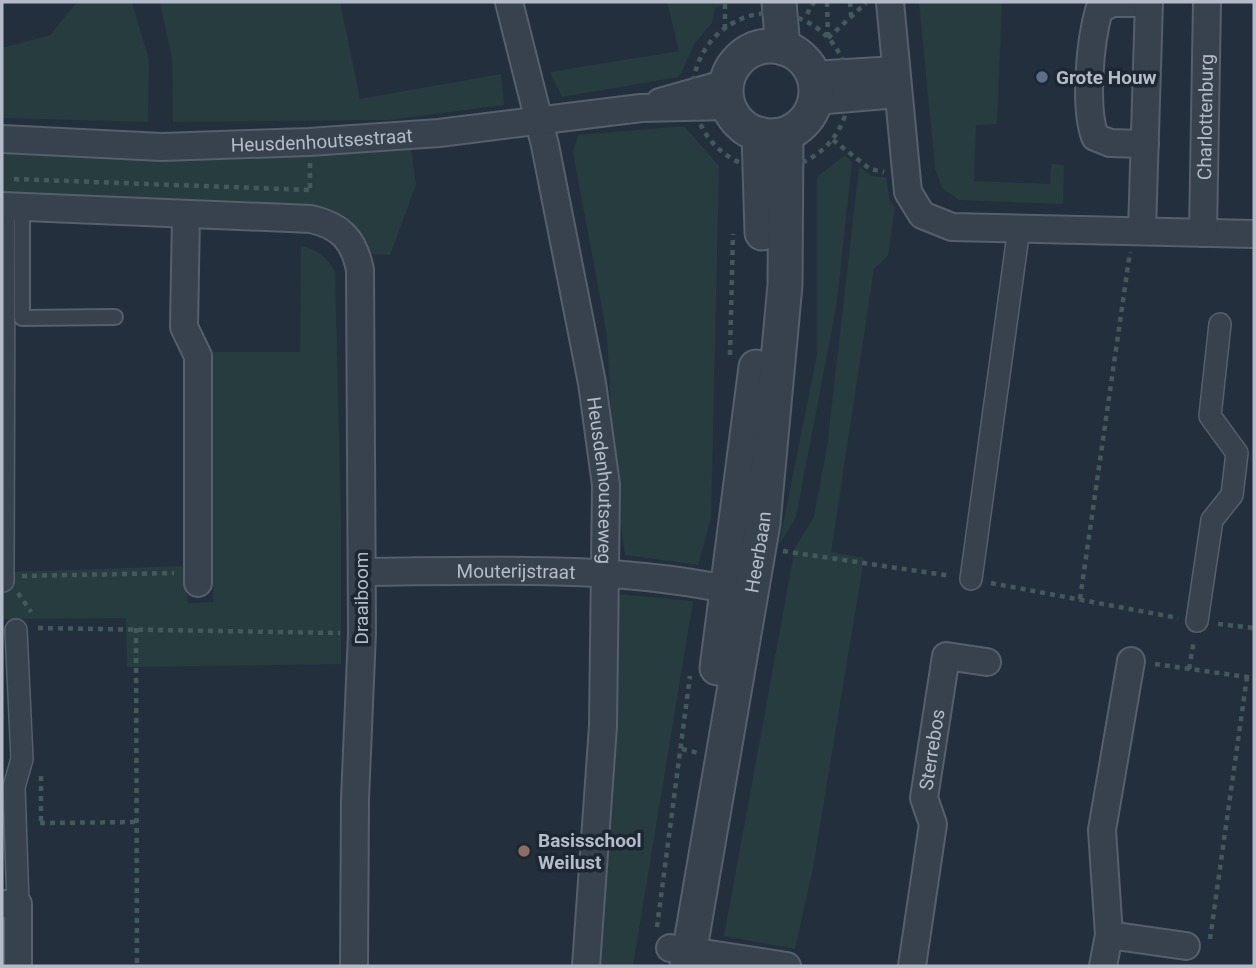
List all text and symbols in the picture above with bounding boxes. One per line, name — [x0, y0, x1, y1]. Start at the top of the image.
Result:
street label: Charlottenburg — [1193, 54, 1218, 180]
place label: Grote Houw — [1056, 66, 1157, 89]
marker: Grote Houw — [1034, 69, 1050, 85]
street label: Heusdenhoutsestraat — [230, 124, 413, 157]
street label: Heusdenhoutseweg — [582, 395, 617, 564]
street label: Heerbaan — [740, 510, 776, 595]
street label: Draaiboom — [350, 552, 373, 644]
street label: Mouterijstraat — [456, 560, 576, 584]
street label: Sterrebos — [914, 708, 950, 792]
place label: Basisschool Weilust — [538, 829, 642, 874]
marker: Basisschool Weilust — [516, 843, 532, 859]

